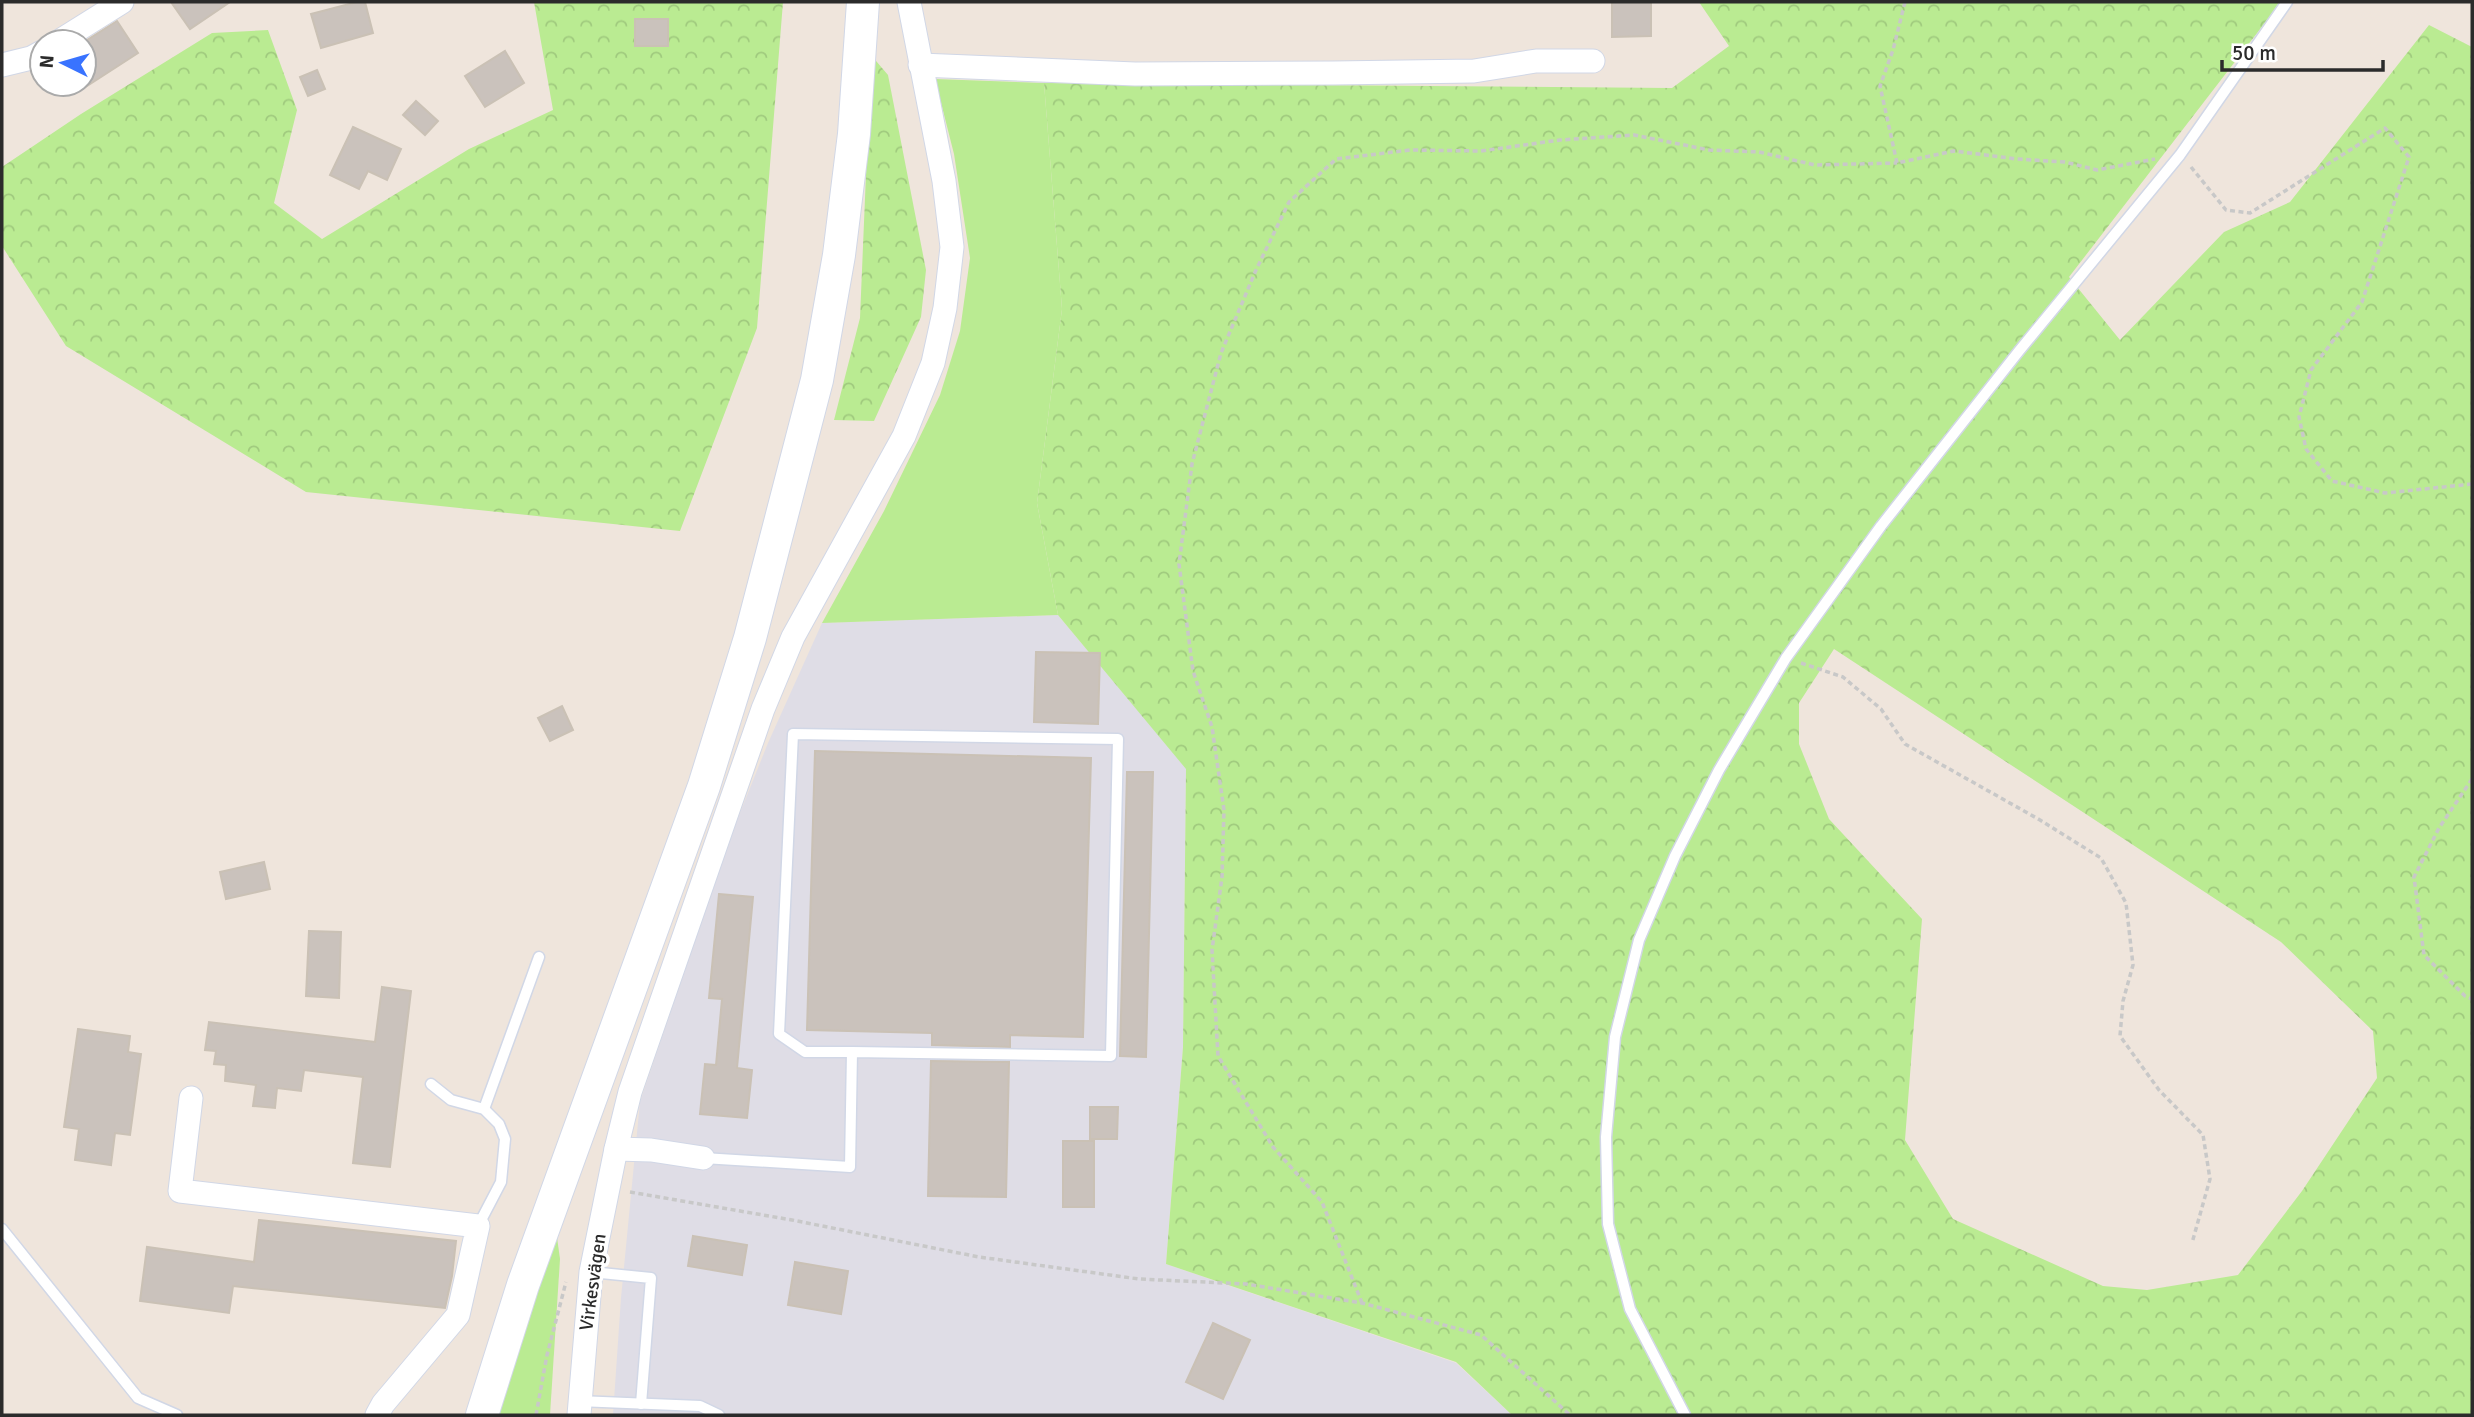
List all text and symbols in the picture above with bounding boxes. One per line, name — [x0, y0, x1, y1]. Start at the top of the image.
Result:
north arrow — [28, 28, 98, 98]
scale bar — [2222, 28, 2383, 72]
text: 50 m — [2232, 40, 2276, 66]
text: N — [35, 54, 60, 69]
street label: Virkesvägen — [574, 1232, 612, 1332]

